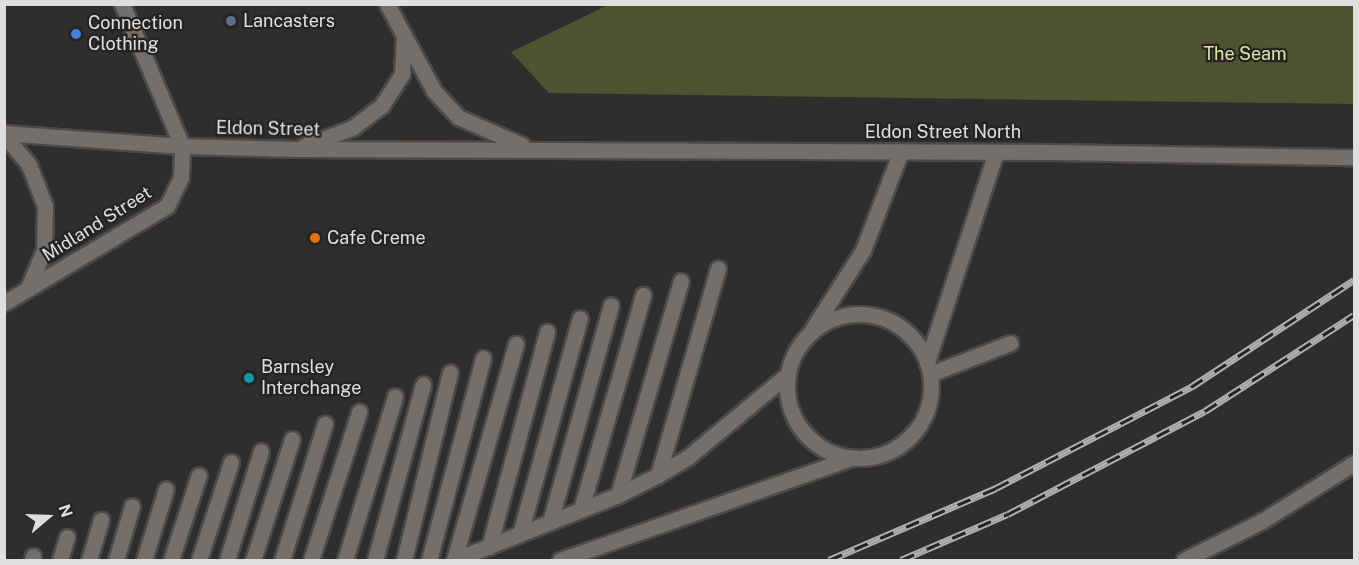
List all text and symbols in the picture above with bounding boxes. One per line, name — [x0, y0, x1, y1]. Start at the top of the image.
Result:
place label: Lancasters — [243, 10, 335, 32]
place label: Connection Clothing — [88, 13, 183, 56]
marker: Lancasters — [224, 14, 238, 28]
marker: Connection Clothing — [69, 27, 83, 41]
park label: The Seam — [1203, 43, 1287, 65]
street label: Eldon Street — [216, 117, 320, 141]
street label: Eldon Street North — [865, 121, 1021, 143]
street label: Midland Street — [38, 182, 156, 266]
place label: Cafe Creme — [327, 227, 426, 249]
marker: Cafe Creme — [308, 231, 322, 245]
place label: Barnsley Interchange — [261, 357, 361, 400]
marker: Barnsley Interchange — [242, 371, 256, 385]
north arrow — [18, 487, 78, 547]
text: N — [54, 502, 77, 520]

